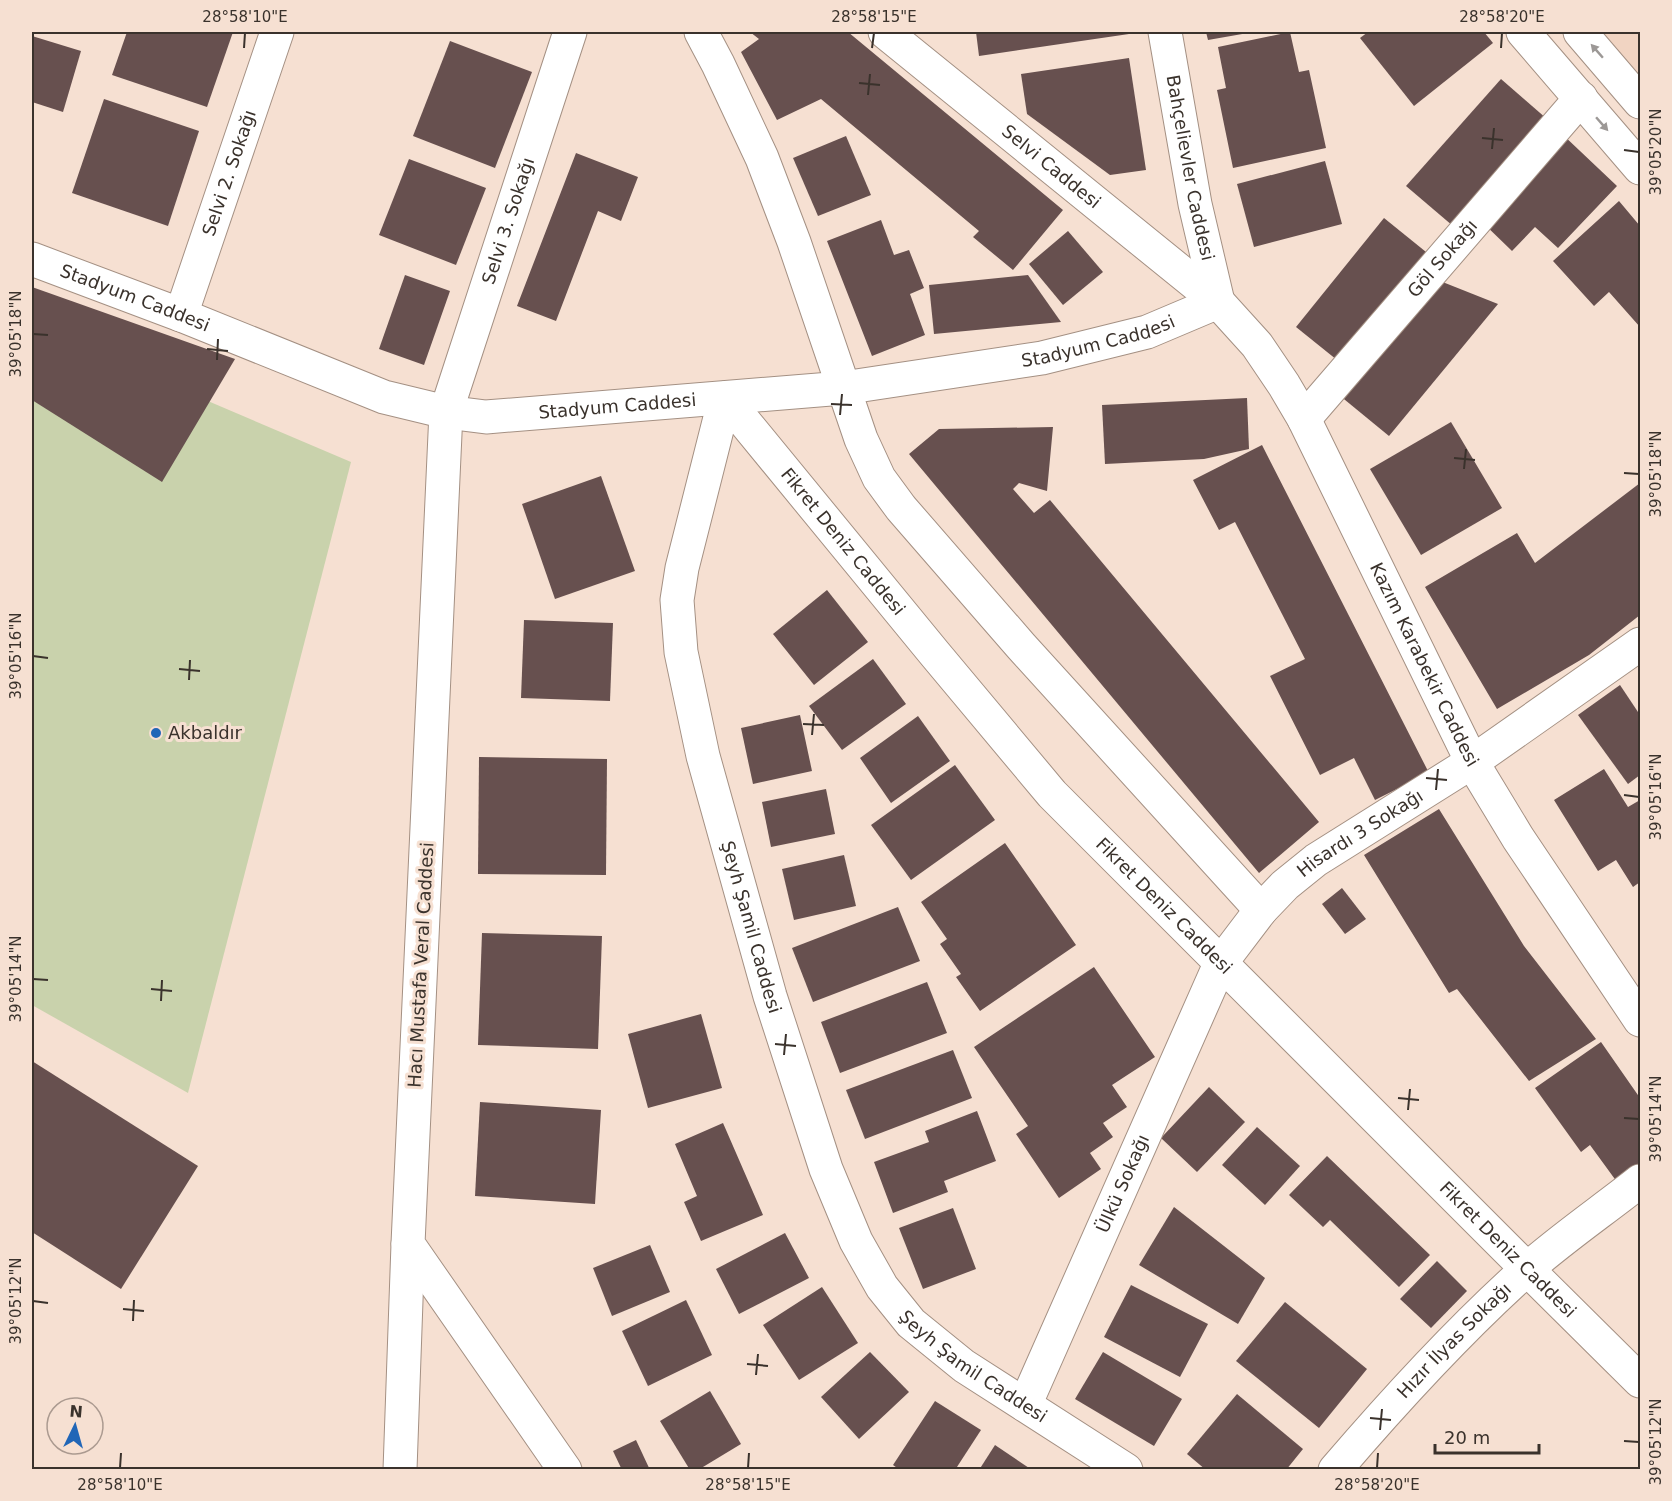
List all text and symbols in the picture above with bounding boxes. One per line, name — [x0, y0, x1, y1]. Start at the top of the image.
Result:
text: 28°58'10"E — [202, 8, 288, 26]
text: 28°58'15"E — [831, 8, 917, 26]
text: 28°58'20"E — [1459, 8, 1545, 26]
one-way arrow — [1590, 43, 1603, 59]
street label: Bahçelievler Caddesi — [1163, 73, 1219, 263]
street label: Selvi 2. Sokağı — [198, 107, 260, 239]
text: 39°05'20"N — [1647, 108, 1665, 196]
one-way arrow — [1596, 116, 1609, 132]
street label: Selvi Caddesi — [998, 120, 1105, 213]
street label: Selvi 3. Sokağı — [477, 155, 538, 287]
street label: Göl Sokağı — [1403, 215, 1481, 301]
street label: Stadyum Caddesi — [57, 260, 213, 335]
text: 39°05'18"N — [7, 290, 25, 378]
street label: Stadyum Caddesi — [1020, 310, 1178, 371]
street label: Stadyum Caddesi — [538, 389, 697, 423]
text: 39°05'18"N — [1647, 430, 1665, 518]
street label: Fikret Deniz Caddesi — [777, 464, 910, 619]
street label: Kazım Karabekir Caddesi — [1366, 559, 1483, 770]
text: 39°05'16"N — [7, 612, 25, 700]
place label: Akbaldır — [168, 722, 243, 743]
marker: Akbaldır — [149, 726, 163, 740]
text: 39°05'16"N — [1647, 753, 1665, 841]
street label: Hisardı 3 Sokağı — [1293, 785, 1427, 881]
street label: Fikret Deniz Caddesi — [1092, 833, 1237, 978]
street label: Şeyh Şamil Caddesi — [717, 839, 786, 1016]
street label: Hacı Mustafa Veral Caddesi — [404, 842, 437, 1088]
text: 39°05'14"N — [7, 935, 25, 1023]
text: 39°05'14"N — [1647, 1075, 1665, 1163]
street label: Ülkü Sokağı — [1092, 1131, 1153, 1236]
street label: Fikret Deniz Caddesi — [1436, 1177, 1581, 1322]
text: 39°05'12"N — [7, 1257, 25, 1345]
street label: Hızır İlyas Sokağı — [1393, 1278, 1515, 1402]
street label: Şeyh Şamil Caddesi — [895, 1306, 1051, 1427]
north arrow — [45, 1396, 105, 1456]
text: 39°05'12"N — [1647, 1398, 1665, 1486]
text: N — [69, 1402, 84, 1422]
scale bar — [1435, 1417, 1538, 1455]
text: 20 m — [1444, 1427, 1490, 1448]
text: 28°58'10"E — [77, 1476, 163, 1494]
text: 28°58'15"E — [705, 1476, 791, 1494]
text: 28°58'20"E — [1334, 1476, 1420, 1494]

